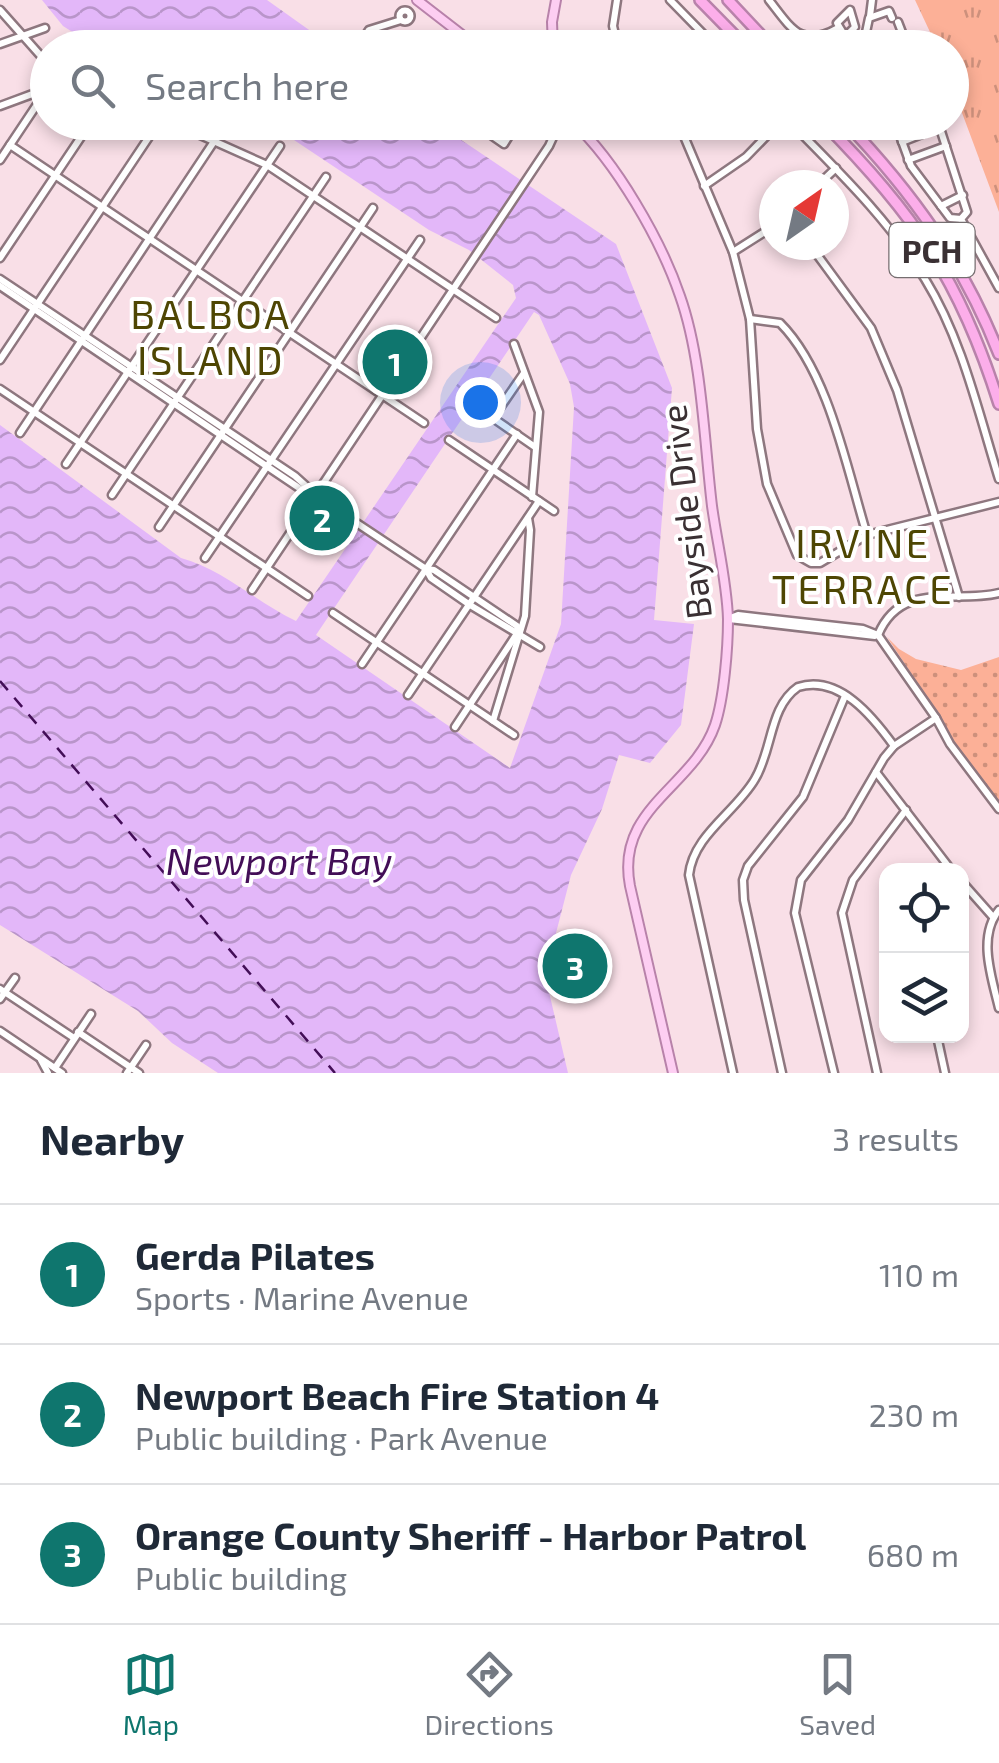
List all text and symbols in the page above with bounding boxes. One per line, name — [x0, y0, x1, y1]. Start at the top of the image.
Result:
search box — [30, 30, 969, 140]
icon: search — [65, 58, 120, 113]
text: Search here — [145, 62, 349, 108]
north arrow — [759, 170, 849, 260]
road number: PCH — [890, 223, 974, 277]
district label: BALBOA ISLAND — [130, 289, 292, 383]
pin: 1 — [362, 324, 428, 400]
your location — [455, 377, 506, 428]
street label: Bayside Drive — [651, 402, 719, 622]
pin: 2 — [290, 480, 354, 556]
district label: IRVINE TERRACE — [772, 518, 954, 612]
water label: Newport Bay — [166, 837, 392, 883]
map controls — [879, 863, 969, 1043]
button: locate — [879, 863, 969, 953]
pin: 3 — [542, 928, 608, 1004]
button: layers — [879, 953, 969, 1043]
text: Nearby — [40, 1113, 184, 1163]
text: 3 results — [832, 1119, 959, 1157]
text: Gerda Pilates — [135, 1232, 375, 1278]
text: 1 — [66, 1255, 79, 1293]
text: 110 m — [879, 1255, 959, 1293]
text: Sports · Marine Avenue — [135, 1278, 469, 1316]
text: Newport Beach Fire Station 4 — [135, 1372, 659, 1418]
text: 2 — [63, 1395, 82, 1433]
text: 230 m — [869, 1395, 959, 1433]
text: Public building · Park Avenue — [135, 1418, 548, 1456]
text: Orange County Sheriff - Harbor Patrol — [135, 1512, 806, 1558]
text: 3 — [63, 1535, 82, 1573]
text: 680 m — [867, 1535, 959, 1573]
text: Public building — [135, 1558, 347, 1596]
tab: Map — [123, 1647, 179, 1741]
tab: Directions — [425, 1647, 554, 1741]
tab: Saved — [799, 1647, 876, 1741]

